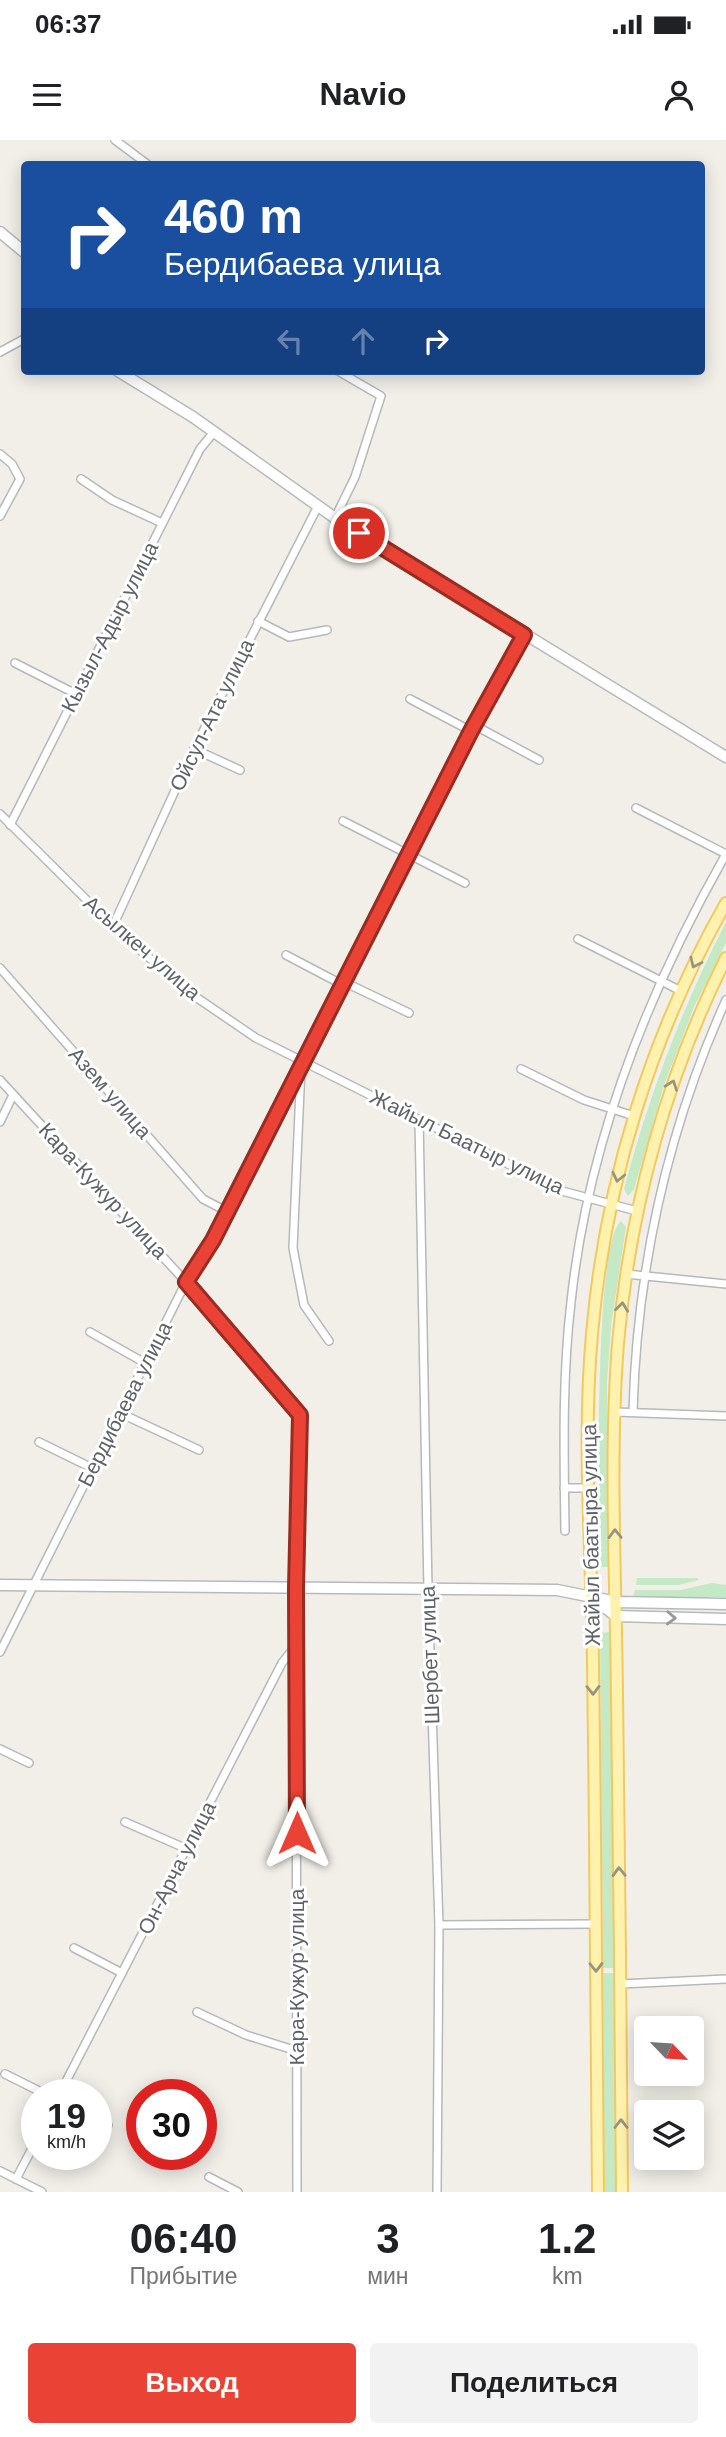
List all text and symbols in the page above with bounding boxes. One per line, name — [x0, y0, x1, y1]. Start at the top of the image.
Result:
text: 06:37 — [35, 9, 102, 39]
icon: menu — [28, 76, 66, 114]
text: Navio — [319, 76, 407, 112]
icon: person — [660, 76, 698, 114]
icon: right — [49, 189, 140, 280]
text: 460 m — [164, 189, 303, 243]
text: Бердибаева улица — [164, 246, 441, 282]
icon: left — [271, 322, 309, 360]
icon: ahead — [344, 322, 382, 360]
icon: right — [417, 322, 455, 360]
pin — [329, 503, 389, 563]
icon: arrive — [340, 514, 378, 552]
street label: Кызыл-Адыр улица — [57, 538, 163, 716]
street label: Ойсул-Ата улица — [165, 635, 258, 794]
street label: Асылкеч улица — [79, 891, 205, 1005]
one-way arrow — [689, 956, 703, 968]
street label: Азем улица — [65, 1042, 156, 1143]
one-way arrow — [664, 1080, 678, 1092]
street label: Жайыл Баатыр улица — [367, 1085, 568, 1199]
street label: Кара-Кужур улица — [35, 1118, 172, 1263]
one-way arrow — [611, 1171, 626, 1183]
one-way arrow — [615, 1301, 630, 1313]
street label: Бердибаева улица — [73, 1317, 176, 1490]
street label: Жайыл баатыра улица — [577, 1423, 604, 1646]
one-way arrow — [608, 1528, 623, 1539]
street label: Шербет улица — [416, 1585, 443, 1725]
one-way arrow — [666, 1610, 677, 1625]
one-way arrow — [585, 1686, 601, 1696]
position arrow — [260, 1796, 334, 1870]
street label: Он-Арча улица — [133, 1797, 220, 1938]
one-way arrow — [612, 1866, 627, 1877]
street label: Кара-Кужур улица — [285, 1888, 308, 2066]
one-way arrow — [588, 1962, 604, 1973]
north arrow — [634, 2016, 704, 2086]
map controls — [634, 2016, 704, 2170]
speed limit sign: 30 — [126, 2079, 217, 2170]
text: 19 — [47, 2096, 86, 2135]
button: layers — [634, 2100, 704, 2170]
one-way arrow — [613, 2118, 629, 2129]
text: km/h — [47, 2132, 86, 2152]
text: 06:40 — [130, 2215, 237, 2262]
text: 3 — [376, 2215, 399, 2262]
text: 1.2 — [538, 2215, 596, 2262]
text: Прибытие — [130, 2263, 238, 2289]
text: мин — [367, 2263, 409, 2289]
text: km — [552, 2263, 583, 2289]
button: Выход — [28, 2343, 356, 2423]
button: Поделиться — [370, 2343, 698, 2423]

